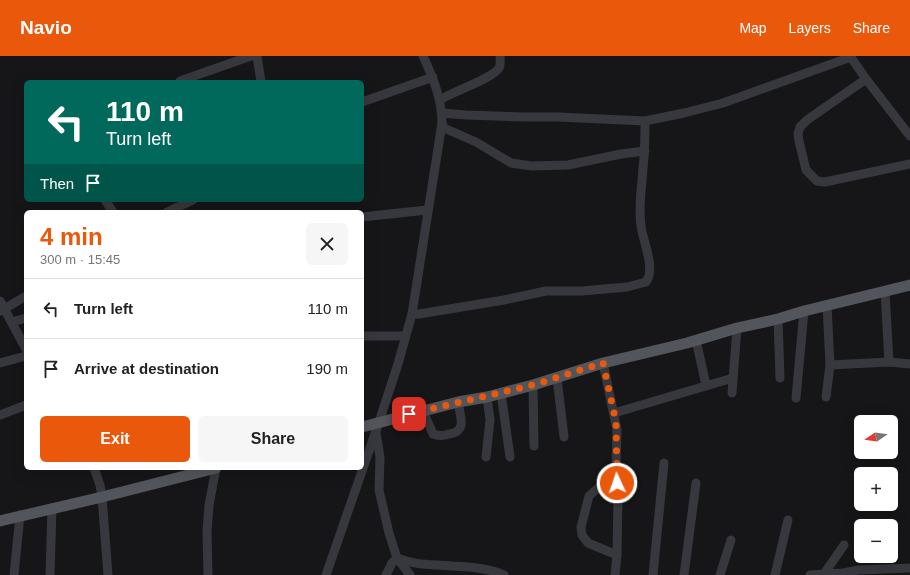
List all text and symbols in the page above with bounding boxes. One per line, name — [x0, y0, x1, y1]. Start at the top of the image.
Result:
text: Navio — [20, 17, 72, 38]
text: Map — [739, 20, 767, 36]
text: Layers — [789, 20, 831, 36]
text: Share — [853, 20, 890, 36]
icon: left — [40, 96, 92, 148]
text: 110 m — [106, 96, 184, 127]
text: Turn left — [106, 129, 171, 149]
icon: arrive — [82, 172, 104, 194]
text: Then — [40, 175, 74, 192]
text: 4 min — [40, 223, 103, 250]
button: close — [306, 223, 348, 265]
text: 300 m · 15:45 — [40, 252, 120, 267]
icon: left — [40, 298, 62, 320]
text: Turn left — [74, 300, 133, 317]
text: 110 m — [307, 300, 348, 317]
icon: arrive — [40, 358, 62, 380]
text: Arrive at destination — [74, 360, 219, 377]
text: 190 m — [306, 360, 348, 377]
pin — [392, 397, 426, 431]
icon: arrive — [398, 403, 420, 425]
north arrow — [854, 415, 898, 459]
map controls — [854, 415, 898, 563]
button: Exit — [40, 416, 190, 462]
button: Share — [198, 416, 348, 462]
position arrow — [596, 462, 638, 504]
button: + — [854, 467, 898, 511]
button: − — [854, 519, 898, 563]

